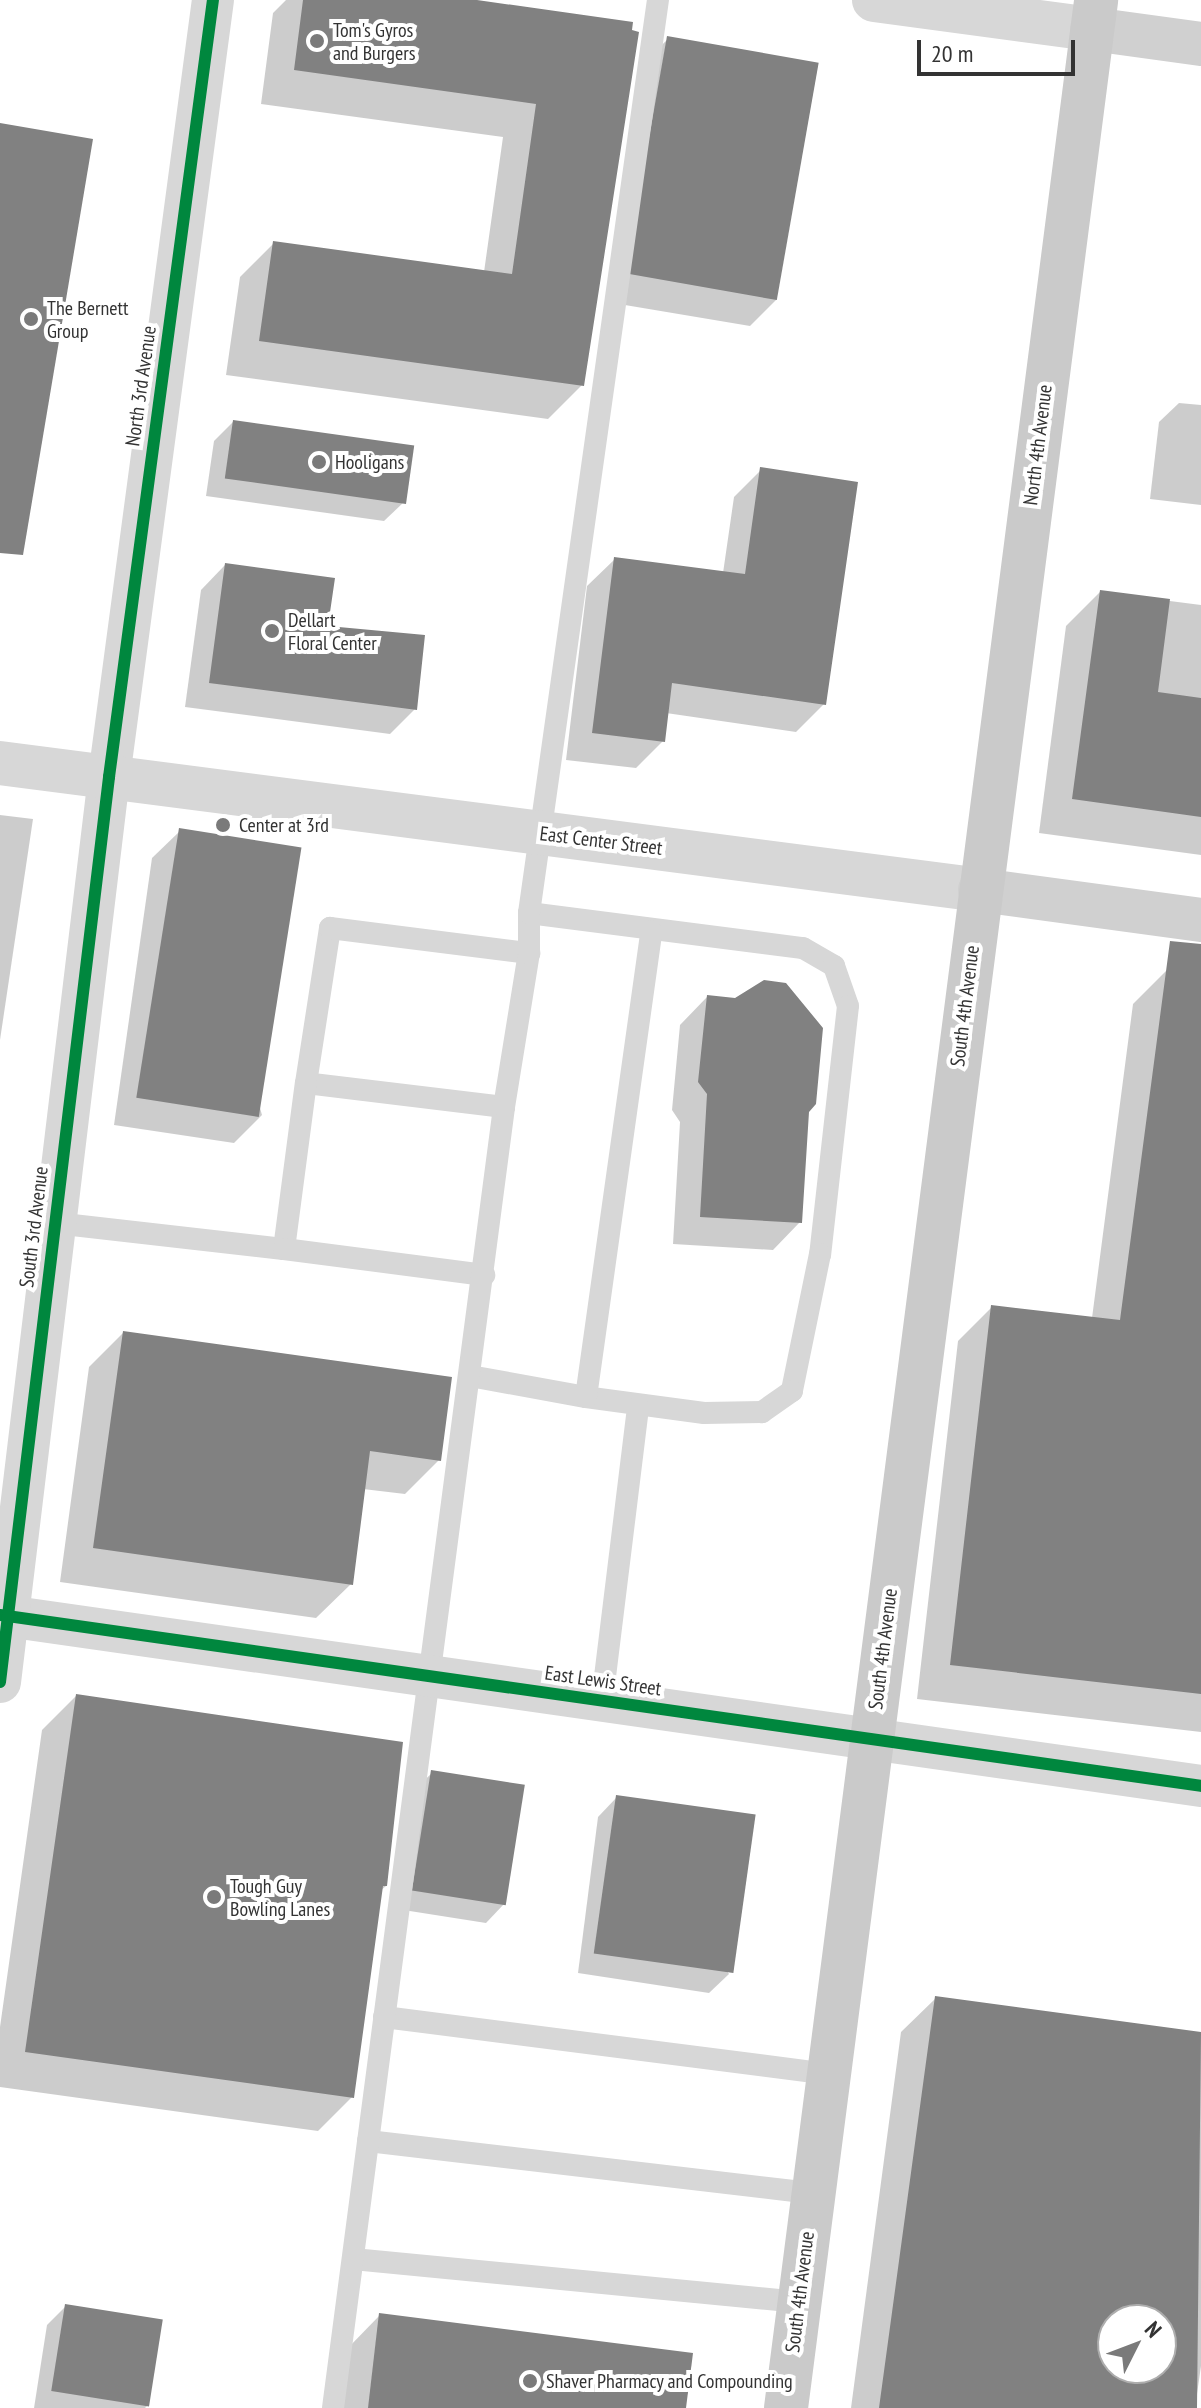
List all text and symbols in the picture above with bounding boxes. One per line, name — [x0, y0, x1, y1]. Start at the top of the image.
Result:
place label: Tom's Gyros and Burgers — [333, 18, 415, 65]
scale bar — [921, 24, 1079, 74]
marker: Tom's Gyros and Burgers — [308, 32, 326, 50]
text: 20 m — [931, 38, 973, 69]
place label: The Bernett Group — [47, 296, 128, 343]
marker: The Bernett Group — [22, 310, 40, 328]
street label: North 3rd Avenue — [121, 324, 161, 448]
street label: North 4th Avenue — [1019, 383, 1057, 507]
place label: Hooligans — [335, 450, 404, 474]
marker: Hooligans — [310, 453, 328, 471]
place label: Dellart Floral Center — [288, 608, 377, 655]
marker: Dellart Floral Center — [263, 622, 281, 640]
place label: Center at 3rd — [239, 813, 329, 837]
marker: Center at 3rd — [214, 816, 232, 834]
street label: East Center Street — [538, 822, 664, 860]
street label: South 4th Avenue — [946, 944, 984, 1068]
street label: South 3rd Avenue — [15, 1165, 53, 1289]
street label: South 4th Avenue — [864, 1587, 902, 1711]
street label: East Lewis Street — [543, 1661, 663, 1701]
place label: Tough Guy Bowling Lanes — [230, 1874, 330, 1921]
marker: Tough Guy Bowling Lanes — [205, 1888, 223, 1906]
street label: South 4th Avenue — [781, 2230, 819, 2354]
north arrow — [1097, 2304, 1177, 2384]
text: N — [1139, 2315, 1168, 2343]
place label: Shaver Pharmacy and Compounding — [546, 2369, 793, 2393]
marker: Shaver Pharmacy and Compounding — [521, 2372, 539, 2390]

